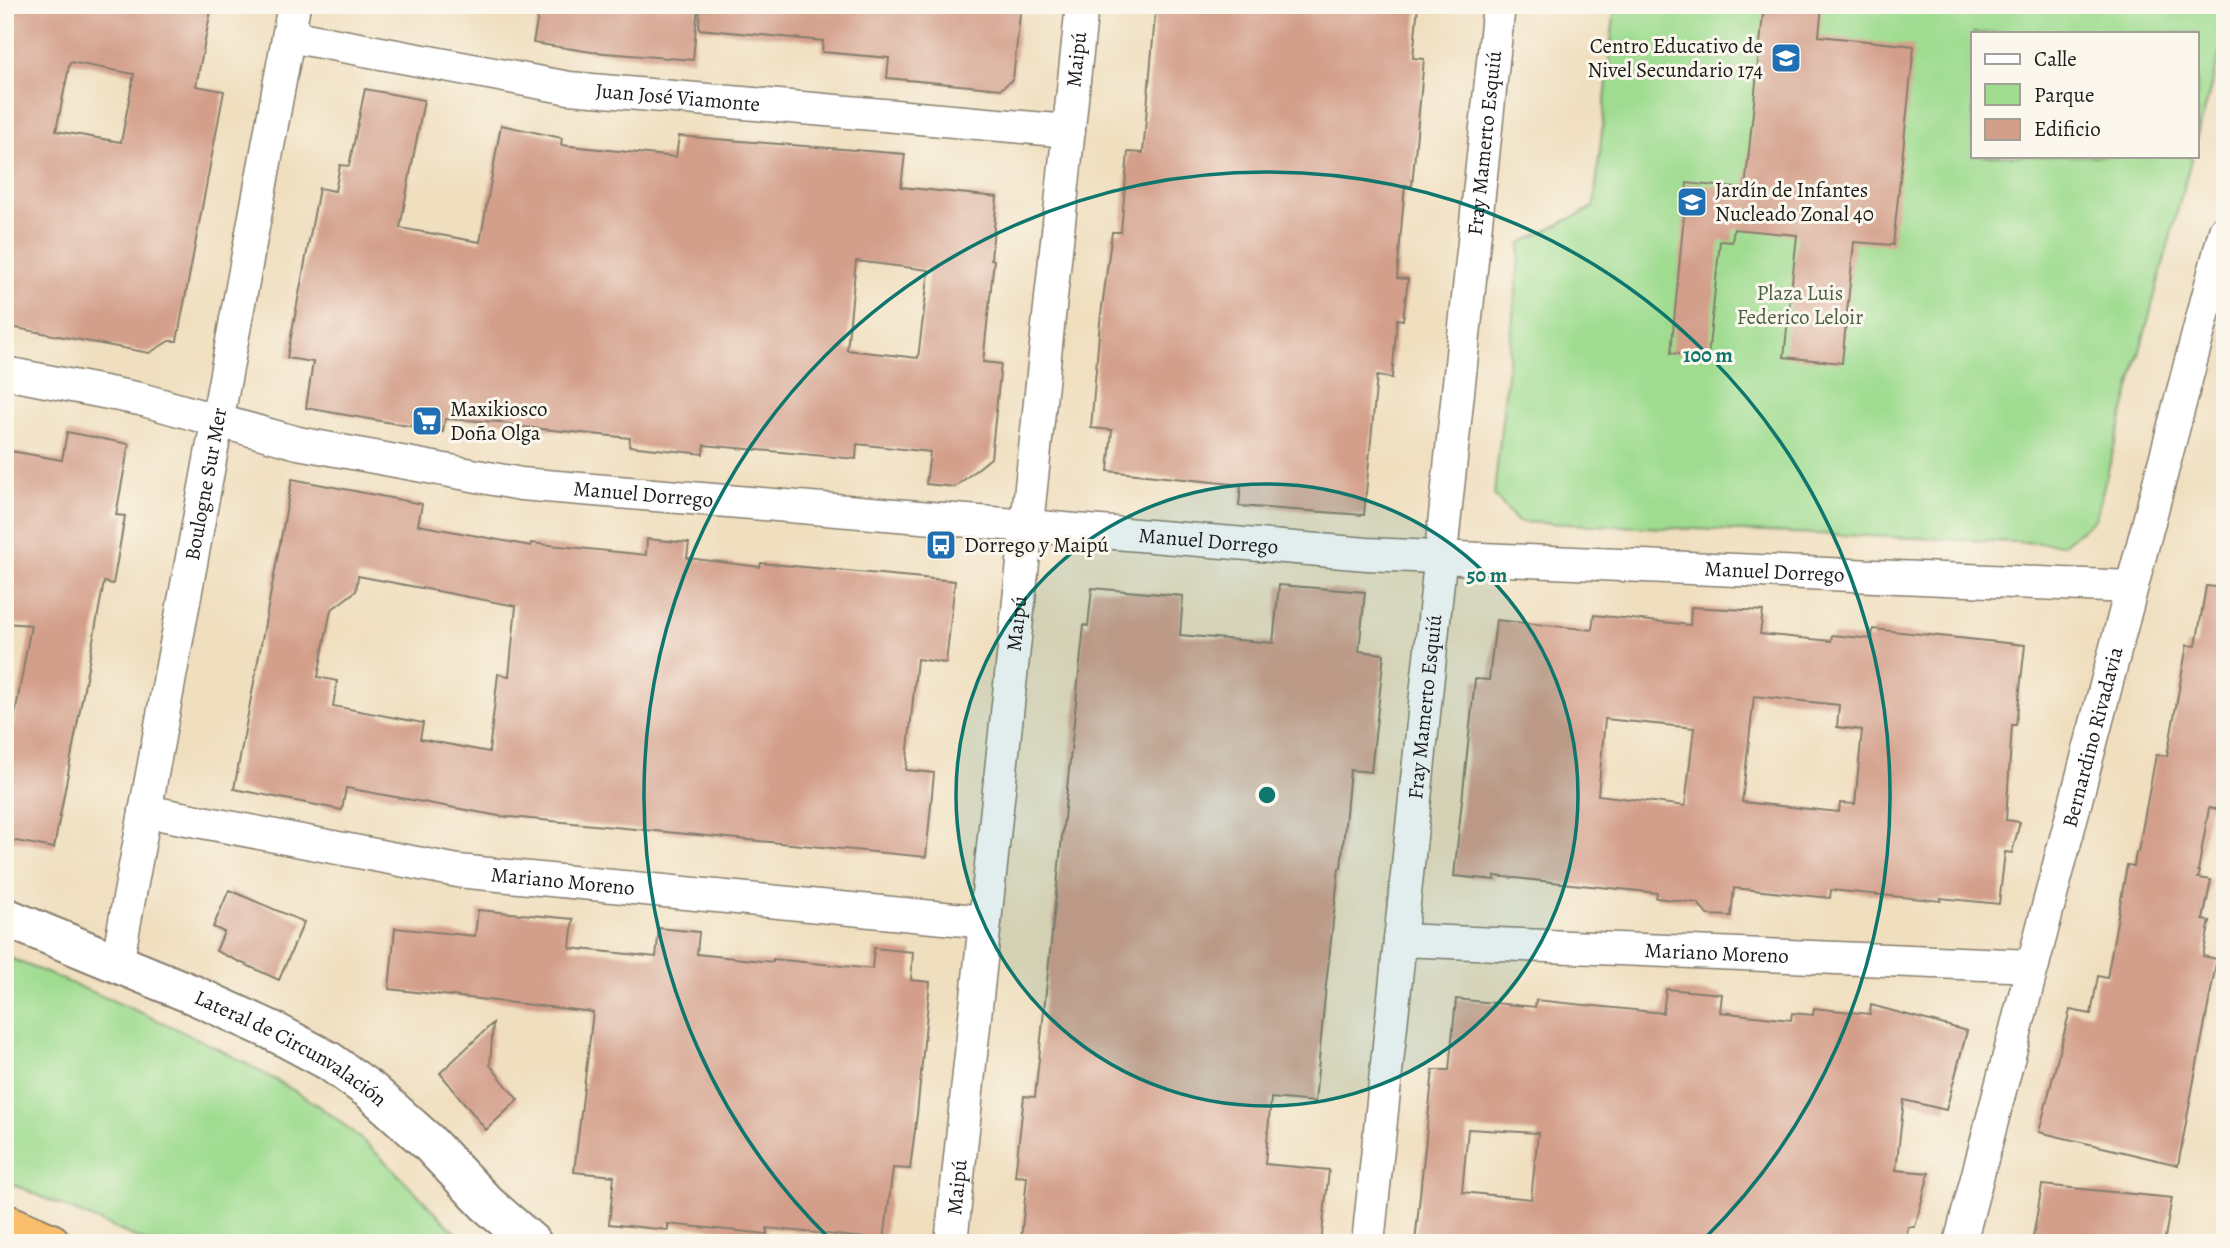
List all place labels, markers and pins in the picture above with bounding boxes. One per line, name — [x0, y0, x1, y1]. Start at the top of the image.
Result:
place label: Centro Educativo de Nivel Secundario 174 — [1587, 32, 1763, 84]
school or university icon: Centro Educativo de Nivel Secundario 174 — [1769, 41, 1803, 75]
place label: Jardín de Infantes Nucleado Zonal 40 — [1715, 176, 1874, 228]
school or university icon: Jardín de Infantes Nucleado Zonal 40 — [1675, 185, 1709, 219]
place label: Maxikiosco Doña Olga — [450, 395, 548, 447]
supermarket icon: Maxikiosco Doña Olga — [410, 404, 444, 438]
bus stop icon: Dorrego y Maipú — [924, 528, 958, 562]
place label: Dorrego y Maipú — [964, 531, 1109, 559]
centre of rings — [1255, 783, 1279, 807]

